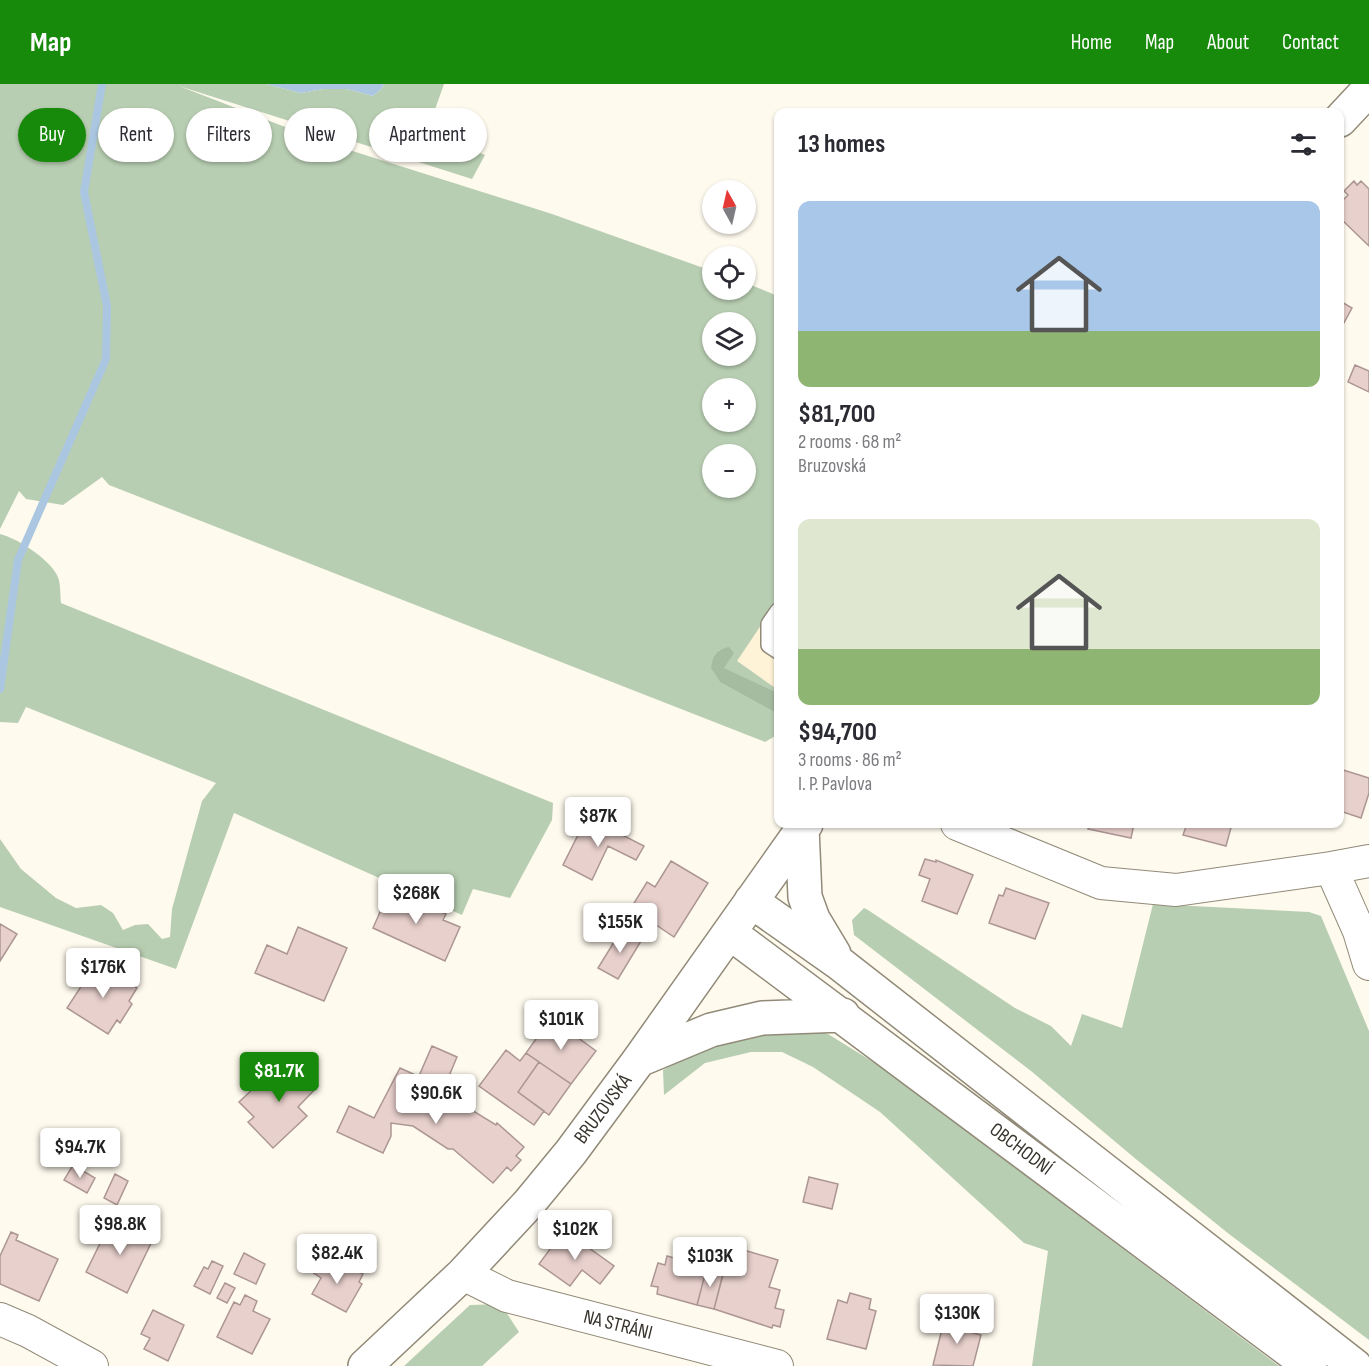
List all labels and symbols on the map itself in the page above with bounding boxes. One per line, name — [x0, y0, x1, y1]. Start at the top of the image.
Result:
north arrow — [702, 180, 756, 234]
pin: $87K — [562, 797, 634, 848]
pin: $268K — [374, 874, 458, 925]
pin: $155K — [578, 903, 662, 954]
pin: $176K — [61, 948, 145, 999]
pin: $101K — [519, 1000, 603, 1051]
pin: $81.7K — [230, 1052, 328, 1103]
street label: BRUZOVSKÁ — [569, 1069, 637, 1149]
pin: $90.6K — [387, 1074, 485, 1125]
street label: OBCHODNÍ — [985, 1118, 1057, 1180]
pin: $94.7K — [31, 1128, 129, 1179]
pin: $98.8K — [71, 1205, 169, 1256]
pin: $102K — [533, 1210, 617, 1261]
pin: $82.4K — [288, 1234, 386, 1285]
pin: $103K — [668, 1237, 752, 1288]
pin: $130K — [915, 1294, 999, 1345]
street label: NA STRÁNI — [581, 1305, 655, 1345]

